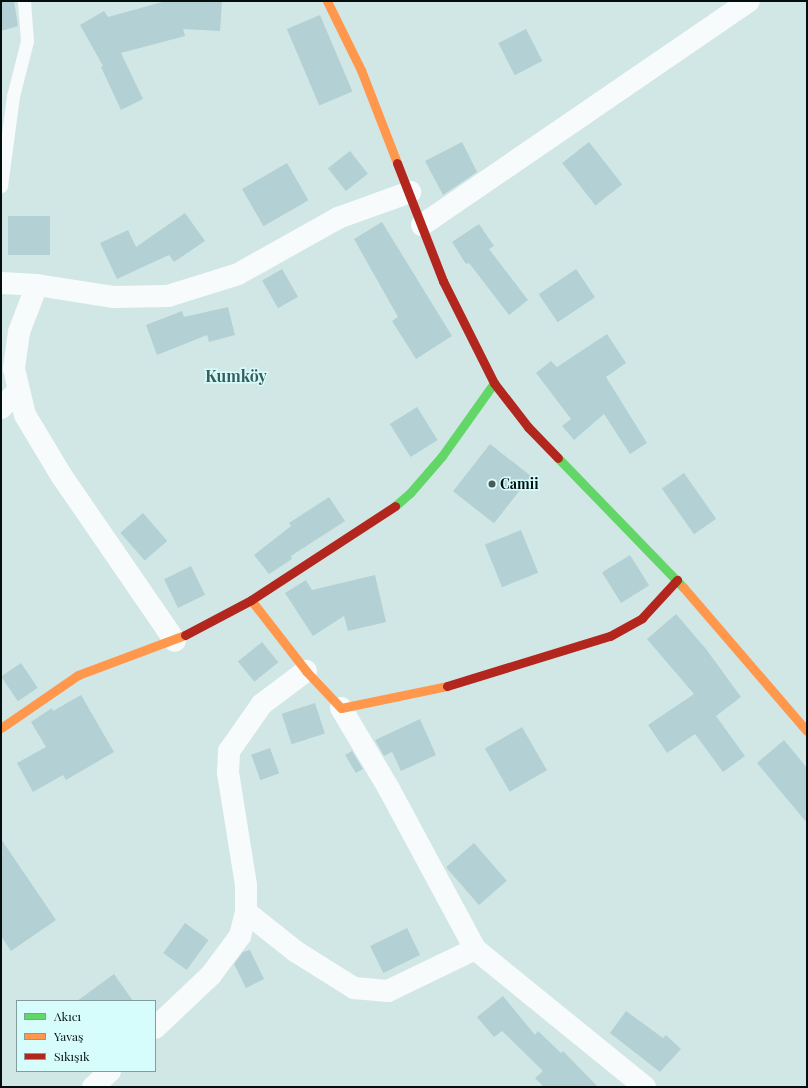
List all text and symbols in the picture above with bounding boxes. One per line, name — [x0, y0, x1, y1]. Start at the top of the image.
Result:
district label: Kumköy — [205, 366, 267, 386]
place label: Camii — [500, 476, 539, 492]
marker: Camii — [487, 479, 497, 489]
legend — [16, 1000, 156, 1072]
text: Akıcı — [54, 1008, 81, 1024]
text: Yavaş — [54, 1028, 83, 1044]
text: Sıkışık — [54, 1048, 90, 1064]

